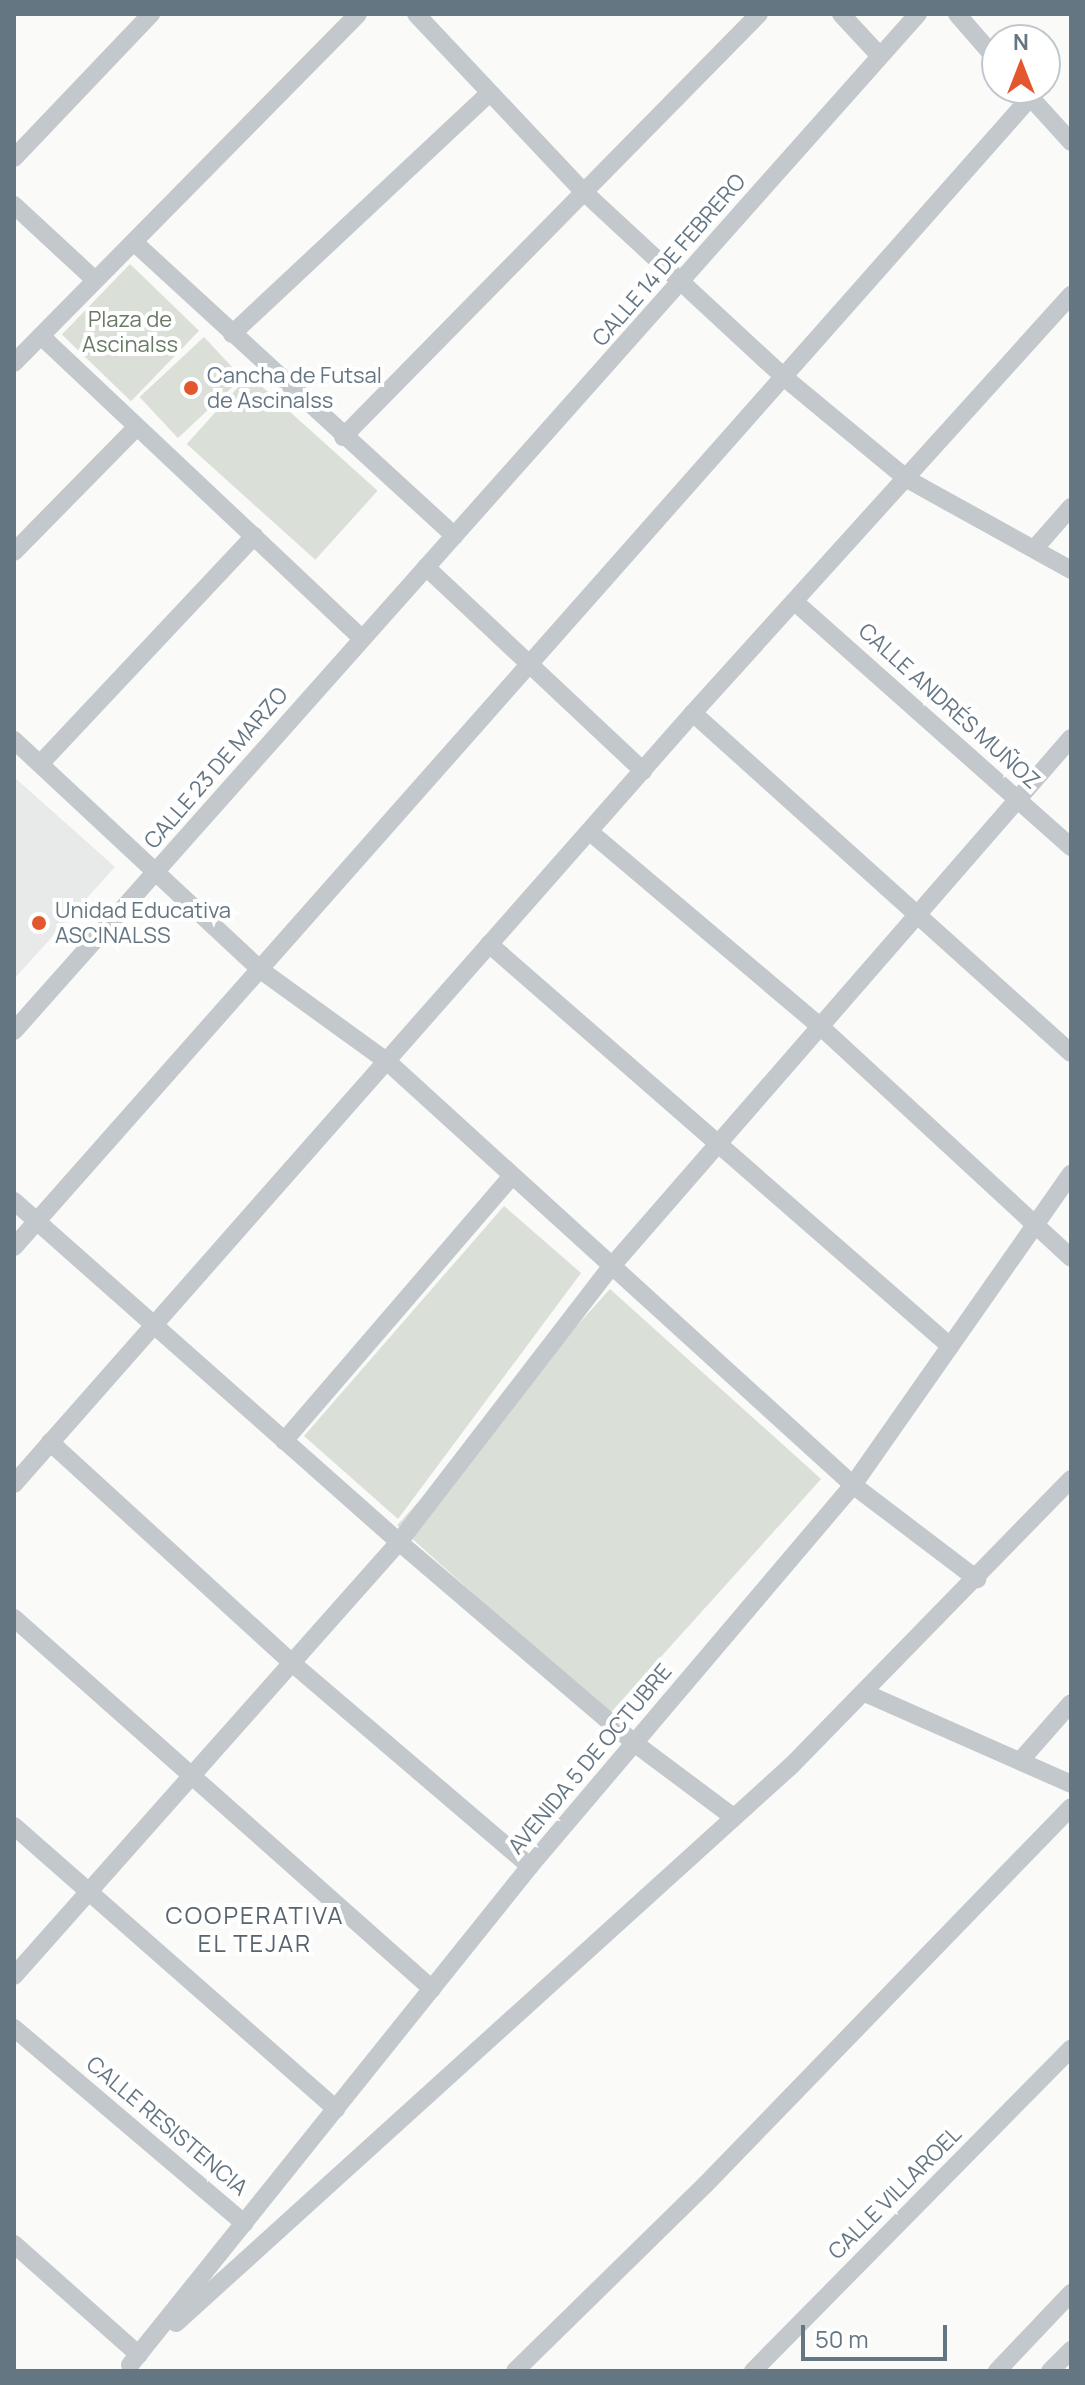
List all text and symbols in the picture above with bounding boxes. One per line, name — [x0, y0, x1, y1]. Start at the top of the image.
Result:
north arrow — [981, 24, 1061, 104]
text: N — [1013, 27, 1029, 57]
street label: CALLE 14 DE FEBRERO — [587, 168, 751, 352]
park label: Plaza de Ascinalss — [82, 306, 178, 358]
place label: Cancha de Futsal de Ascinalss — [207, 362, 382, 414]
marker: Cancha de Futsal de Ascinalss — [182, 379, 200, 397]
street label: CALLE ANDRÉS MUÑOZ — [853, 618, 1045, 794]
street label: CALLE 23 DE MARZO — [139, 682, 293, 854]
place label: Unidad Educativa ASCINALSS — [55, 897, 231, 948]
marker: Unidad Educativa ASCINALSS — [30, 914, 48, 932]
street label: AVENIDA 5 DE OCTUBRE — [503, 1659, 677, 1859]
district label: COOPERATIVA EL TEJAR — [166, 1901, 344, 1957]
street label: CALLE RESISTENCIA — [81, 2051, 253, 2201]
street label: CALLE VILLAROEL — [823, 2121, 967, 2265]
scale bar — [805, 2309, 951, 2359]
text: 50 m — [815, 2322, 869, 2355]

